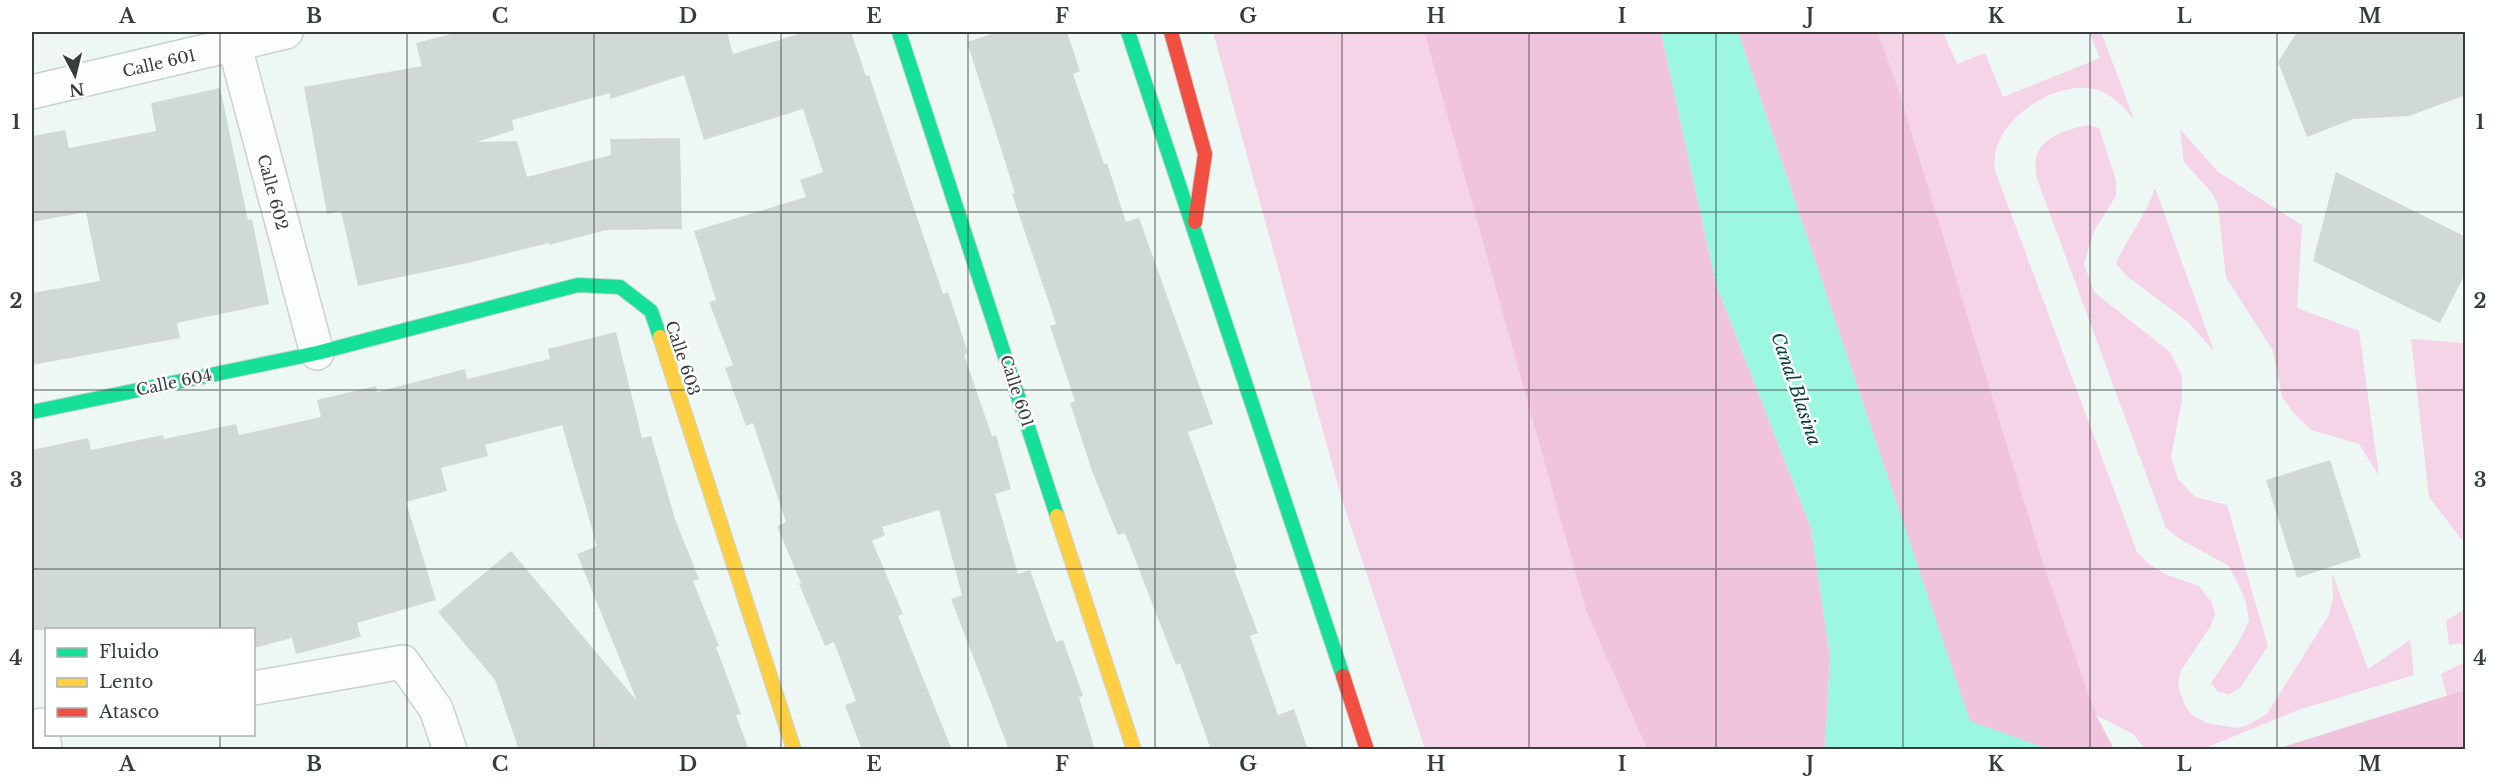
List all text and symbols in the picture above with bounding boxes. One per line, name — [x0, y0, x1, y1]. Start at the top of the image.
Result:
text: A — [118, 4, 136, 28]
text: B — [306, 4, 322, 28]
text: C — [492, 4, 508, 28]
text: D — [679, 4, 697, 28]
text: E — [866, 4, 882, 28]
text: F — [1055, 4, 1069, 28]
text: G — [1239, 4, 1257, 28]
text: H — [1427, 4, 1446, 28]
text: I — [1618, 4, 1626, 28]
text: J — [1802, 4, 1814, 28]
text: K — [1988, 4, 2005, 28]
text: L — [2176, 4, 2192, 28]
text: M — [2359, 4, 2382, 28]
north arrow — [45, 45, 105, 105]
street label: Calle 601 — [120, 45, 198, 81]
text: N — [68, 79, 86, 101]
text: 1 — [12, 110, 21, 134]
text: 1 — [2476, 110, 2485, 134]
street label: Calle 602 — [253, 152, 293, 232]
text: 2 — [9, 289, 23, 313]
text: 2 — [2473, 289, 2487, 313]
street label: Calle 603 — [662, 318, 704, 398]
water label: Canal Blasina — [1766, 329, 1826, 449]
street label: Calle 601 — [996, 352, 1038, 430]
street label: Calle 604 — [134, 364, 214, 400]
text: 3 — [10, 468, 22, 492]
text: 3 — [2474, 468, 2486, 492]
legend — [45, 628, 255, 736]
text: Fluido — [99, 641, 159, 663]
text: 4 — [9, 646, 23, 670]
text: 4 — [2473, 646, 2487, 670]
text: Lento — [99, 671, 153, 693]
text: Atasco — [98, 701, 159, 723]
text: A — [118, 752, 136, 776]
text: B — [306, 752, 322, 776]
text: C — [492, 752, 508, 776]
text: D — [679, 752, 697, 776]
text: E — [866, 752, 882, 776]
text: F — [1055, 752, 1069, 776]
text: G — [1239, 752, 1257, 776]
text: H — [1427, 752, 1446, 776]
text: I — [1618, 752, 1626, 776]
text: J — [1802, 752, 1814, 776]
text: K — [1988, 752, 2005, 776]
text: L — [2176, 752, 2192, 776]
text: M — [2359, 752, 2382, 776]

